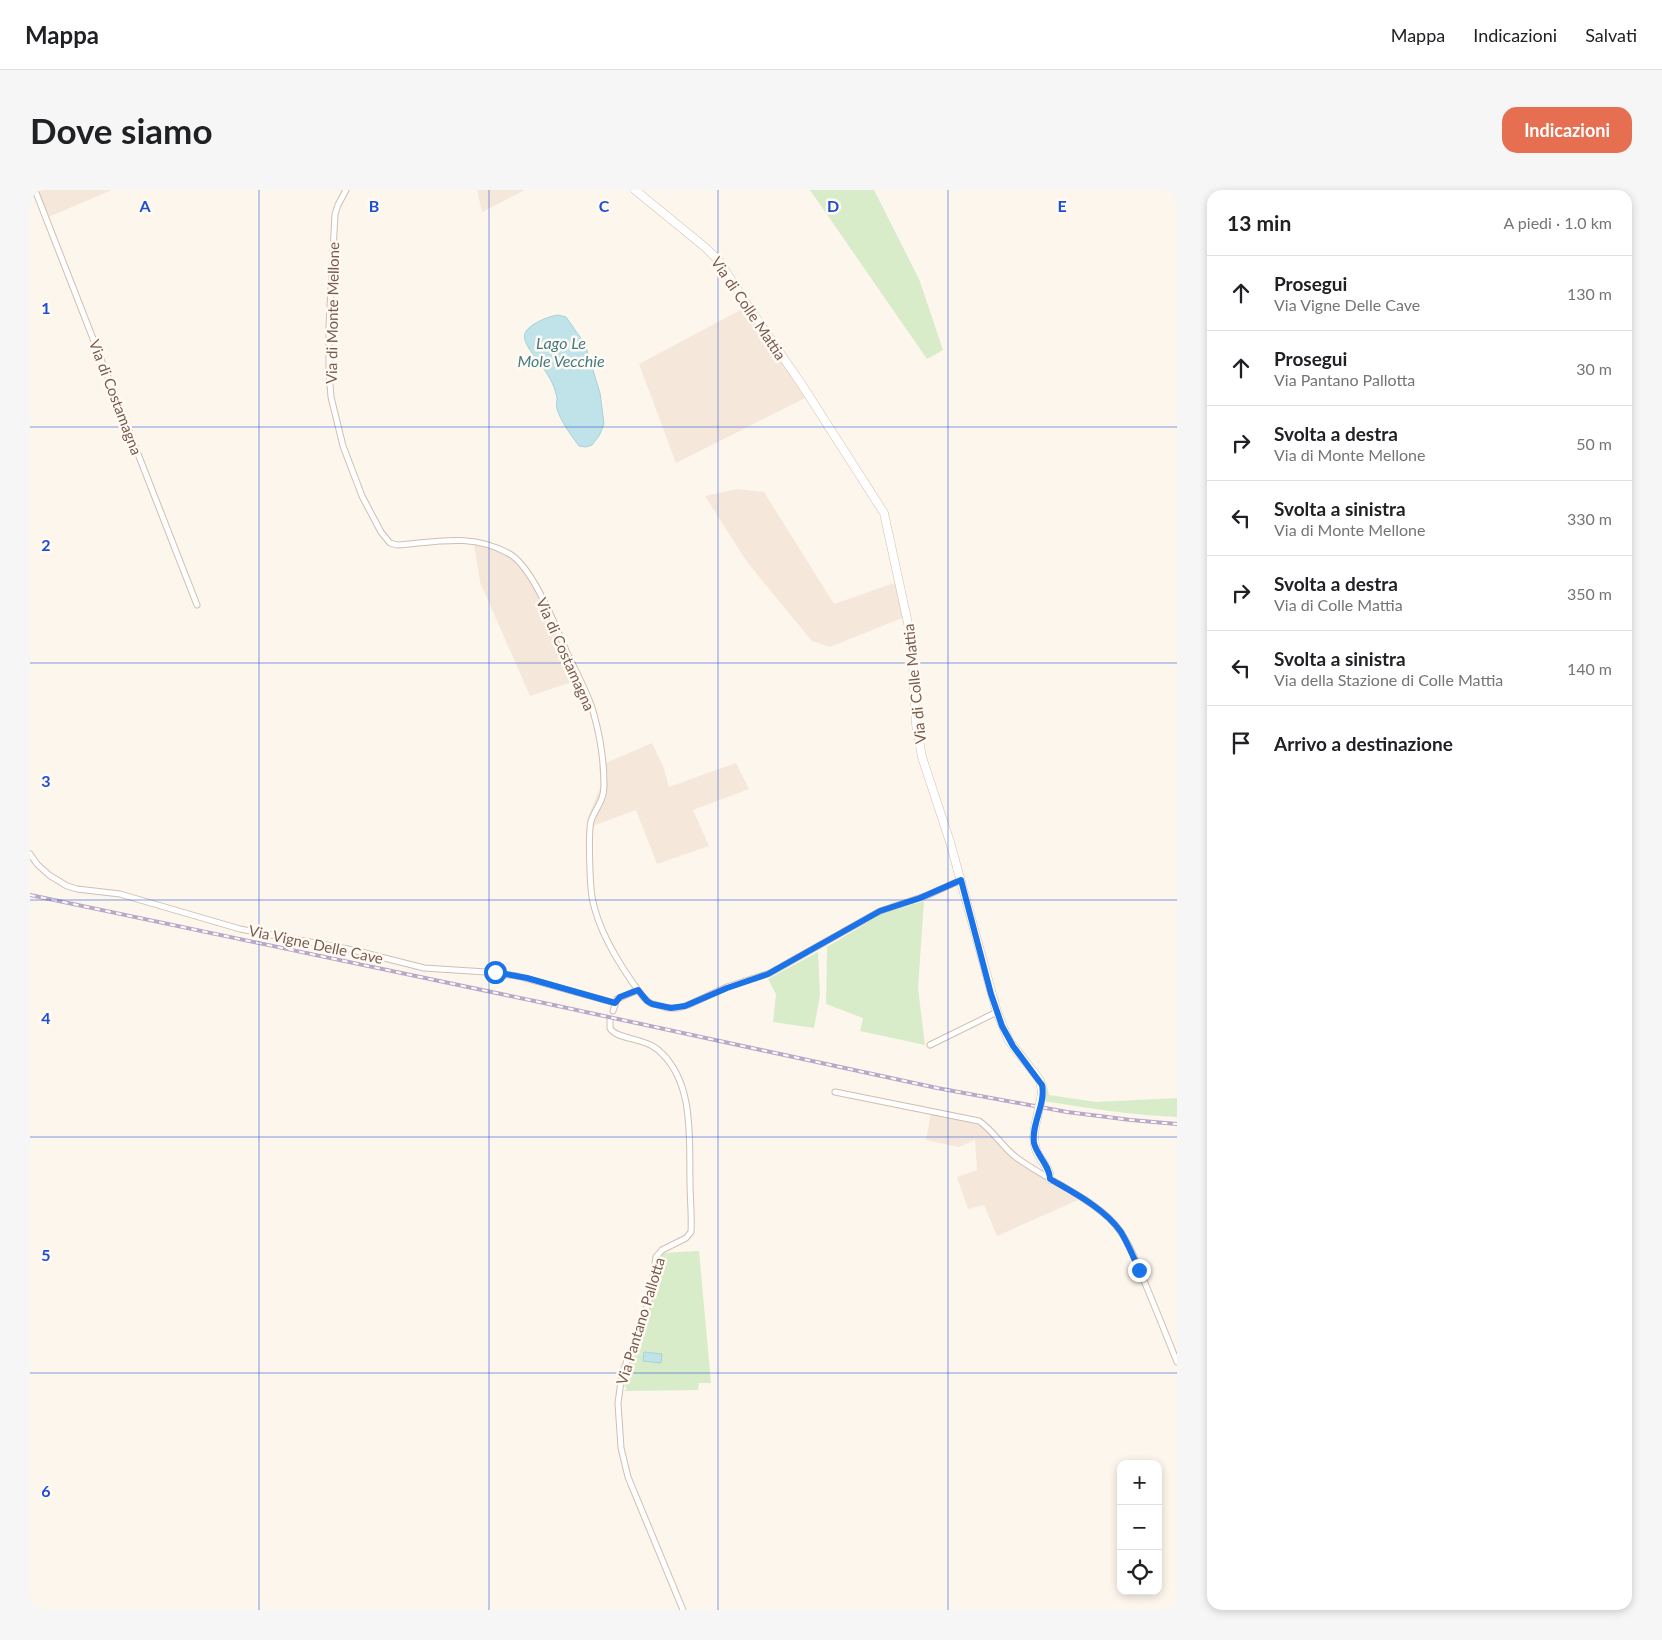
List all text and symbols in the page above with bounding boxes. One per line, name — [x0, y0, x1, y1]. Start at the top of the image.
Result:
text: Mappa — [25, 20, 99, 49]
text: Mappa — [1391, 24, 1445, 46]
text: Indicazioni — [1473, 24, 1557, 46]
text: Salvati — [1585, 24, 1637, 46]
button: Indicazioni — [1502, 107, 1632, 153]
text: Dove siamo — [30, 109, 213, 151]
text: A — [138, 196, 151, 215]
text: B — [369, 196, 379, 215]
text: C — [599, 196, 610, 215]
text: D — [827, 196, 839, 215]
text: E — [1057, 196, 1067, 215]
text: 13 min — [1227, 210, 1291, 235]
text: A piedi · 1.0 km — [1503, 213, 1612, 232]
street label: Via di Monte Mellone — [322, 242, 342, 384]
street label: Via di Colle Mattia — [708, 253, 790, 363]
text: Prosegui — [1274, 272, 1347, 295]
icon: ahead — [1227, 279, 1255, 307]
text: 130 m — [1567, 284, 1612, 303]
text: Via Vigne Delle Cave — [1274, 295, 1420, 314]
text: 1 — [41, 298, 51, 317]
water label: Lago Le Mole Vecchie — [517, 333, 605, 370]
street label: Via di Costamagna — [86, 337, 146, 457]
text: Prosegui — [1274, 347, 1347, 370]
icon: ahead — [1227, 354, 1255, 382]
text: 30 m — [1576, 359, 1612, 378]
text: Via Pantano Pallotta — [1274, 370, 1415, 389]
text: Svolta a destra — [1274, 422, 1398, 445]
icon: right — [1227, 429, 1255, 457]
text: 50 m — [1576, 434, 1612, 453]
text: Via di Monte Mellone — [1274, 445, 1425, 464]
text: Svolta a sinistra — [1274, 497, 1406, 520]
icon: left — [1227, 504, 1255, 532]
text: 330 m — [1567, 509, 1612, 528]
text: Via di Monte Mellone — [1274, 520, 1425, 539]
text: 2 — [41, 535, 51, 554]
text: Svolta a destra — [1274, 572, 1398, 595]
icon: right — [1227, 579, 1255, 607]
text: 350 m — [1567, 584, 1612, 603]
street label: Via di Costamagna — [533, 595, 599, 713]
text: Via di Colle Mattia — [1274, 595, 1403, 614]
street label: Via di Colle Mattia — [899, 623, 929, 745]
text: Svolta a sinistra — [1274, 647, 1406, 670]
icon: left — [1227, 654, 1255, 682]
text: 140 m — [1567, 659, 1612, 678]
text: Via della Stazione di Colle Mattia — [1274, 670, 1503, 689]
icon: arrive — [1227, 729, 1255, 757]
text: Arrivo a destinazione — [1274, 732, 1453, 755]
text: 3 — [41, 771, 51, 790]
street label: Via Vigne Delle Cave — [247, 921, 385, 967]
route start — [484, 961, 507, 984]
text: 4 — [41, 1008, 51, 1027]
text: 5 — [41, 1245, 51, 1264]
street label: Via Pantano Pallotta — [612, 1255, 668, 1387]
route end — [1128, 1259, 1151, 1282]
map controls — [1117, 1460, 1162, 1595]
button: + — [1117, 1460, 1162, 1505]
text: 6 — [41, 1481, 51, 1500]
button: − — [1117, 1505, 1162, 1550]
button: locate — [1117, 1550, 1162, 1595]

